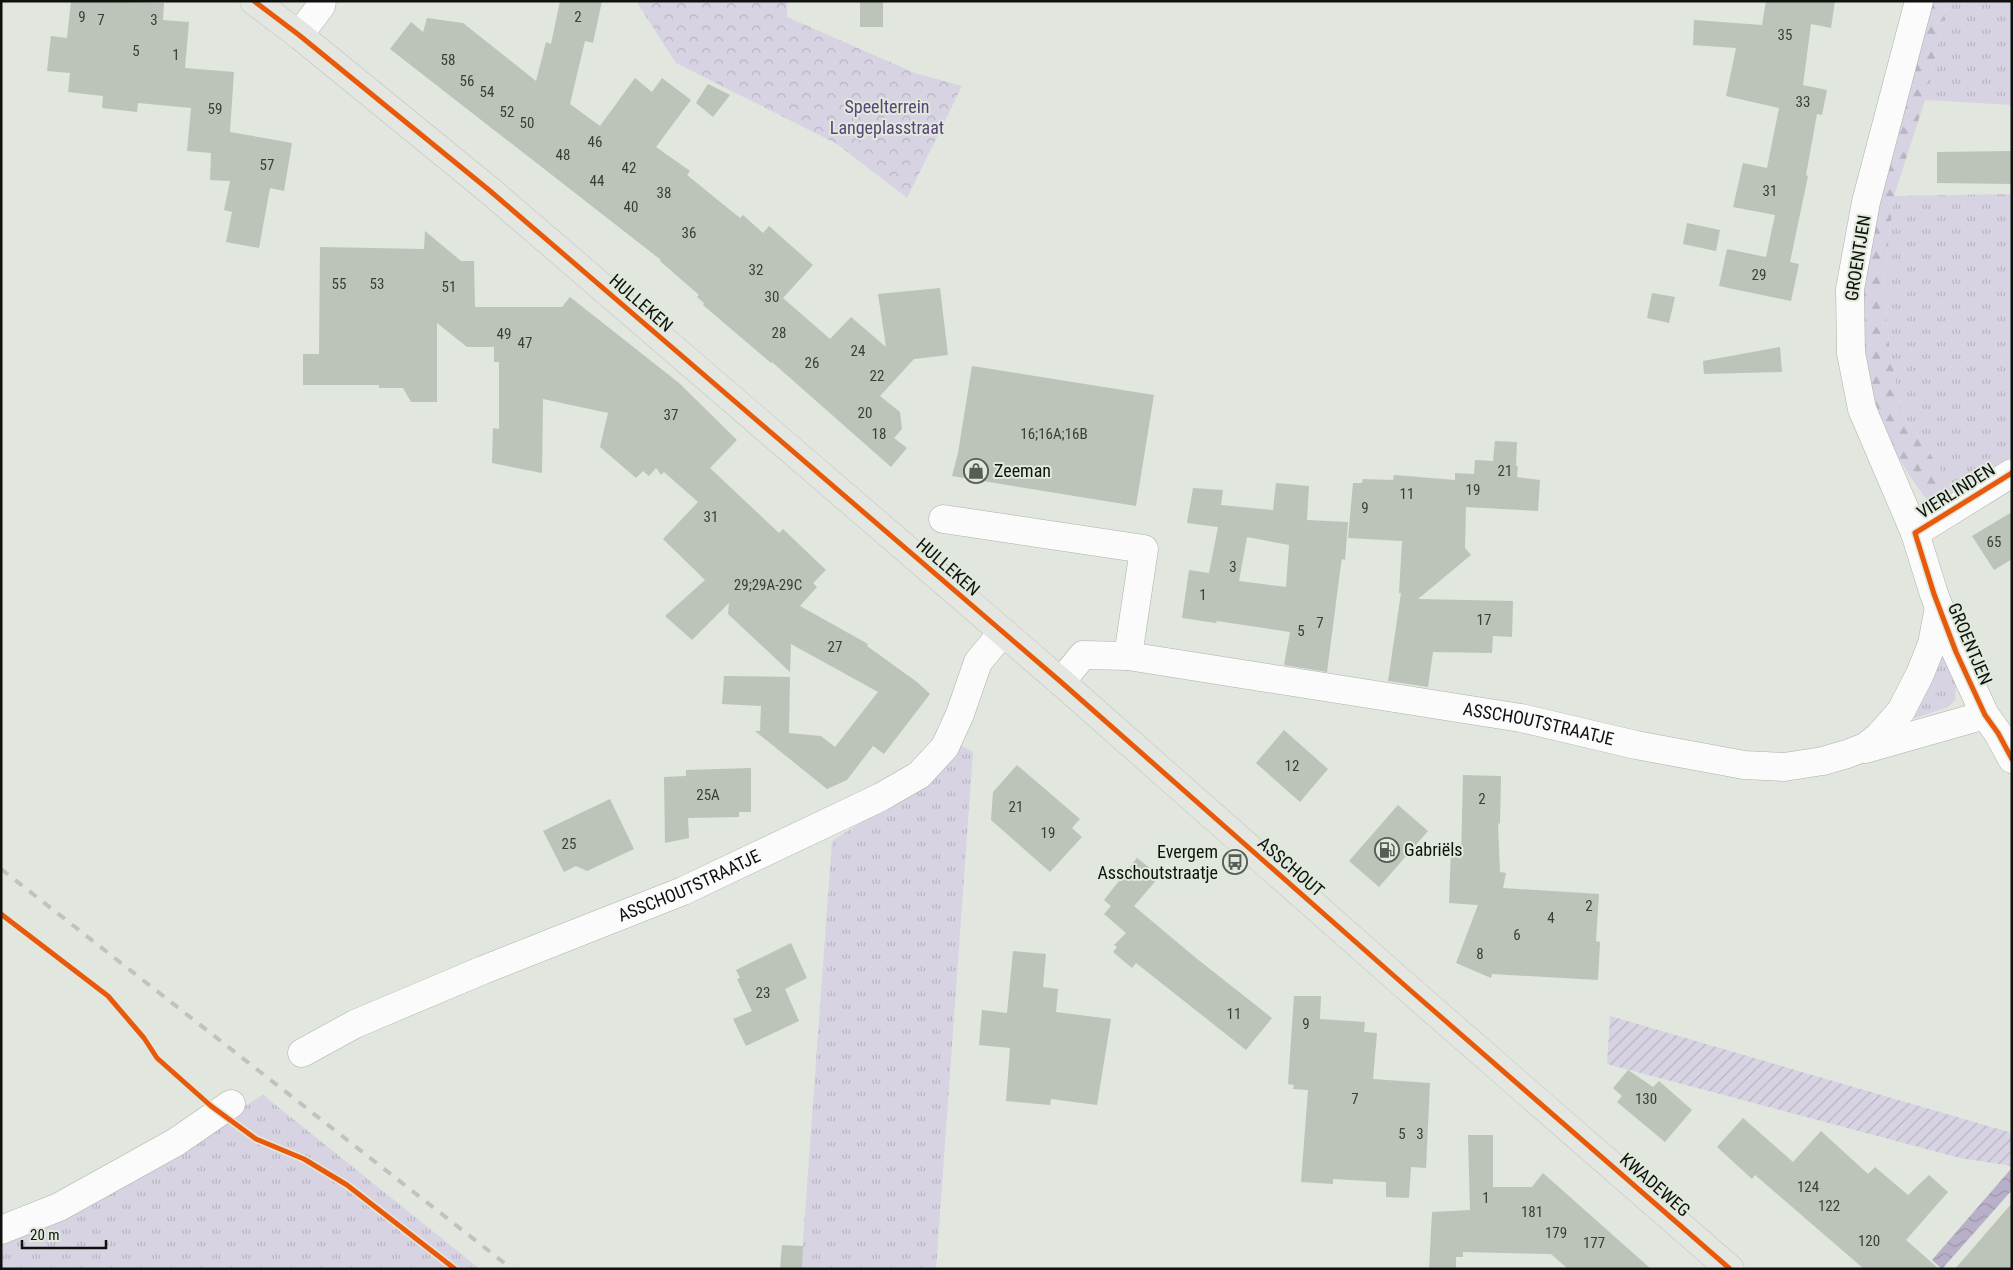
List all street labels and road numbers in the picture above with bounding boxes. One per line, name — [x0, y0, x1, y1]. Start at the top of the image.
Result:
street label: GROENTJEN — [1840, 213, 1875, 302]
street label: HULLEKEN — [605, 269, 677, 336]
street label: VIERLINDEN — [1913, 458, 1998, 523]
street label: HULLEKEN — [912, 533, 984, 600]
street label: GROENTJEN — [1944, 600, 1997, 688]
street label: ASSCHOUTSTRAATJE — [1462, 698, 1616, 749]
street label: ASSCHOUT — [1254, 832, 1329, 901]
street label: ASSCHOUTSTRAATJE — [615, 845, 764, 926]
street label: KWADEWEG — [1616, 1148, 1695, 1221]

